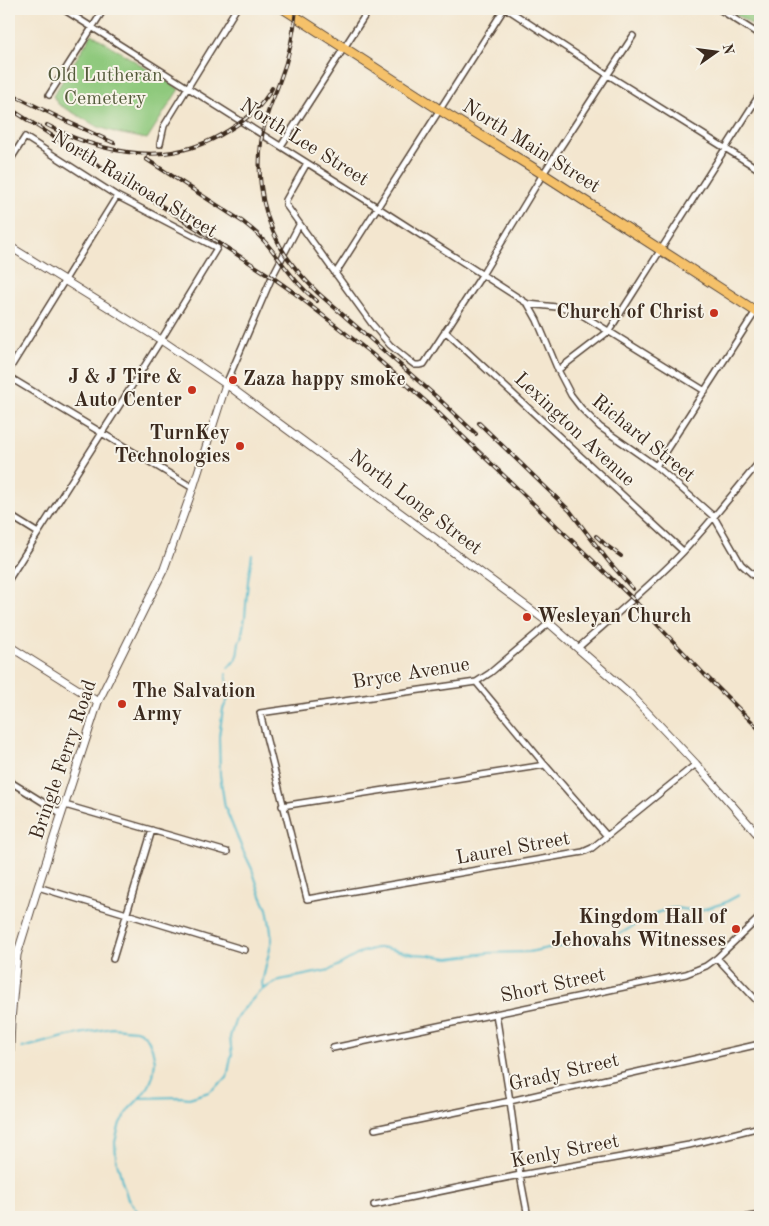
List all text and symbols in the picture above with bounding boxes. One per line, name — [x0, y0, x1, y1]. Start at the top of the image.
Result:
north arrow — [692, 28, 742, 78]
text: N — [720, 42, 736, 56]
park label: Old Lutheran Cemetery — [47, 66, 163, 109]
street label: North Lee Street — [236, 95, 372, 191]
street label: North Main Street — [459, 97, 603, 197]
street label: North Railroad Street — [48, 128, 220, 242]
place label: Church of Christ — [556, 303, 704, 323]
marker: Church of Christ — [708, 307, 720, 319]
place label: J & J Tire & Auto Center — [68, 368, 182, 411]
street label: Lexington Avenue — [510, 369, 638, 491]
place label: Zaza happy smoke — [243, 370, 406, 390]
marker: Zaza happy smoke — [227, 374, 239, 386]
marker: J & J Tire & Auto Center — [186, 384, 198, 396]
street label: Richard Street — [588, 391, 698, 487]
place label: TurnKey Technologies — [114, 424, 230, 467]
marker: TurnKey Technologies — [234, 440, 246, 452]
street label: North Long Street — [345, 447, 485, 559]
place label: Wesleyan Church — [537, 607, 691, 627]
marker: Wesleyan Church — [521, 611, 533, 623]
street label: Bryce Avenue — [351, 655, 471, 693]
street label: Bringle Ferry Road — [27, 677, 101, 843]
place label: The Salvation Army — [132, 682, 256, 725]
marker: The Salvation Army — [116, 698, 128, 710]
street label: Laurel Street — [454, 829, 572, 869]
place label: Kingdom Hall of Jehovahs Witnesses — [551, 908, 728, 951]
marker: Kingdom Hall of Jehovahs Witnesses — [730, 923, 742, 935]
street label: Short Street — [499, 965, 607, 1007]
street label: Grady Street — [507, 1051, 621, 1095]
street label: Kenly Street — [509, 1132, 621, 1172]

